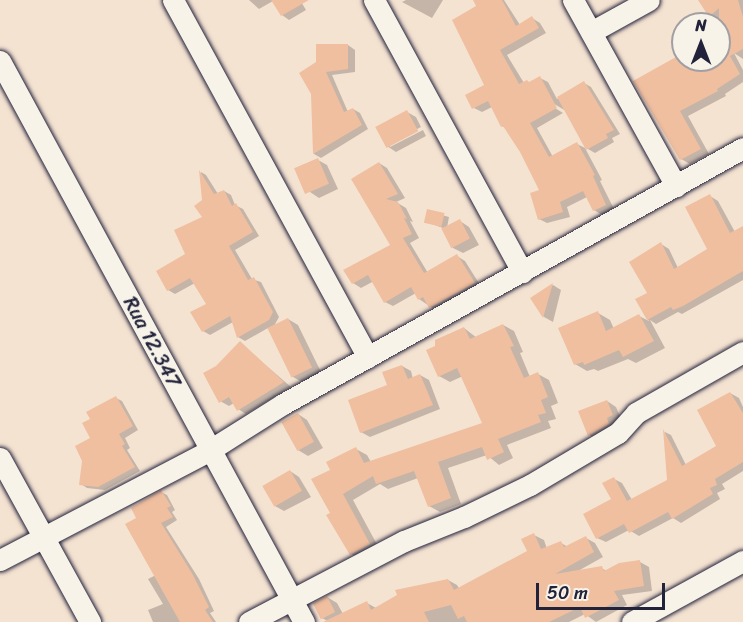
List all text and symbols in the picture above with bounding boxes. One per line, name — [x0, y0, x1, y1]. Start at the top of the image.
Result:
text: N — [695, 11, 707, 40]
north arrow — [671, 12, 731, 72]
street label: Rua 12.347 — [118, 293, 186, 391]
scale bar — [539, 571, 668, 609]
text: 50 m — [547, 577, 588, 609]

